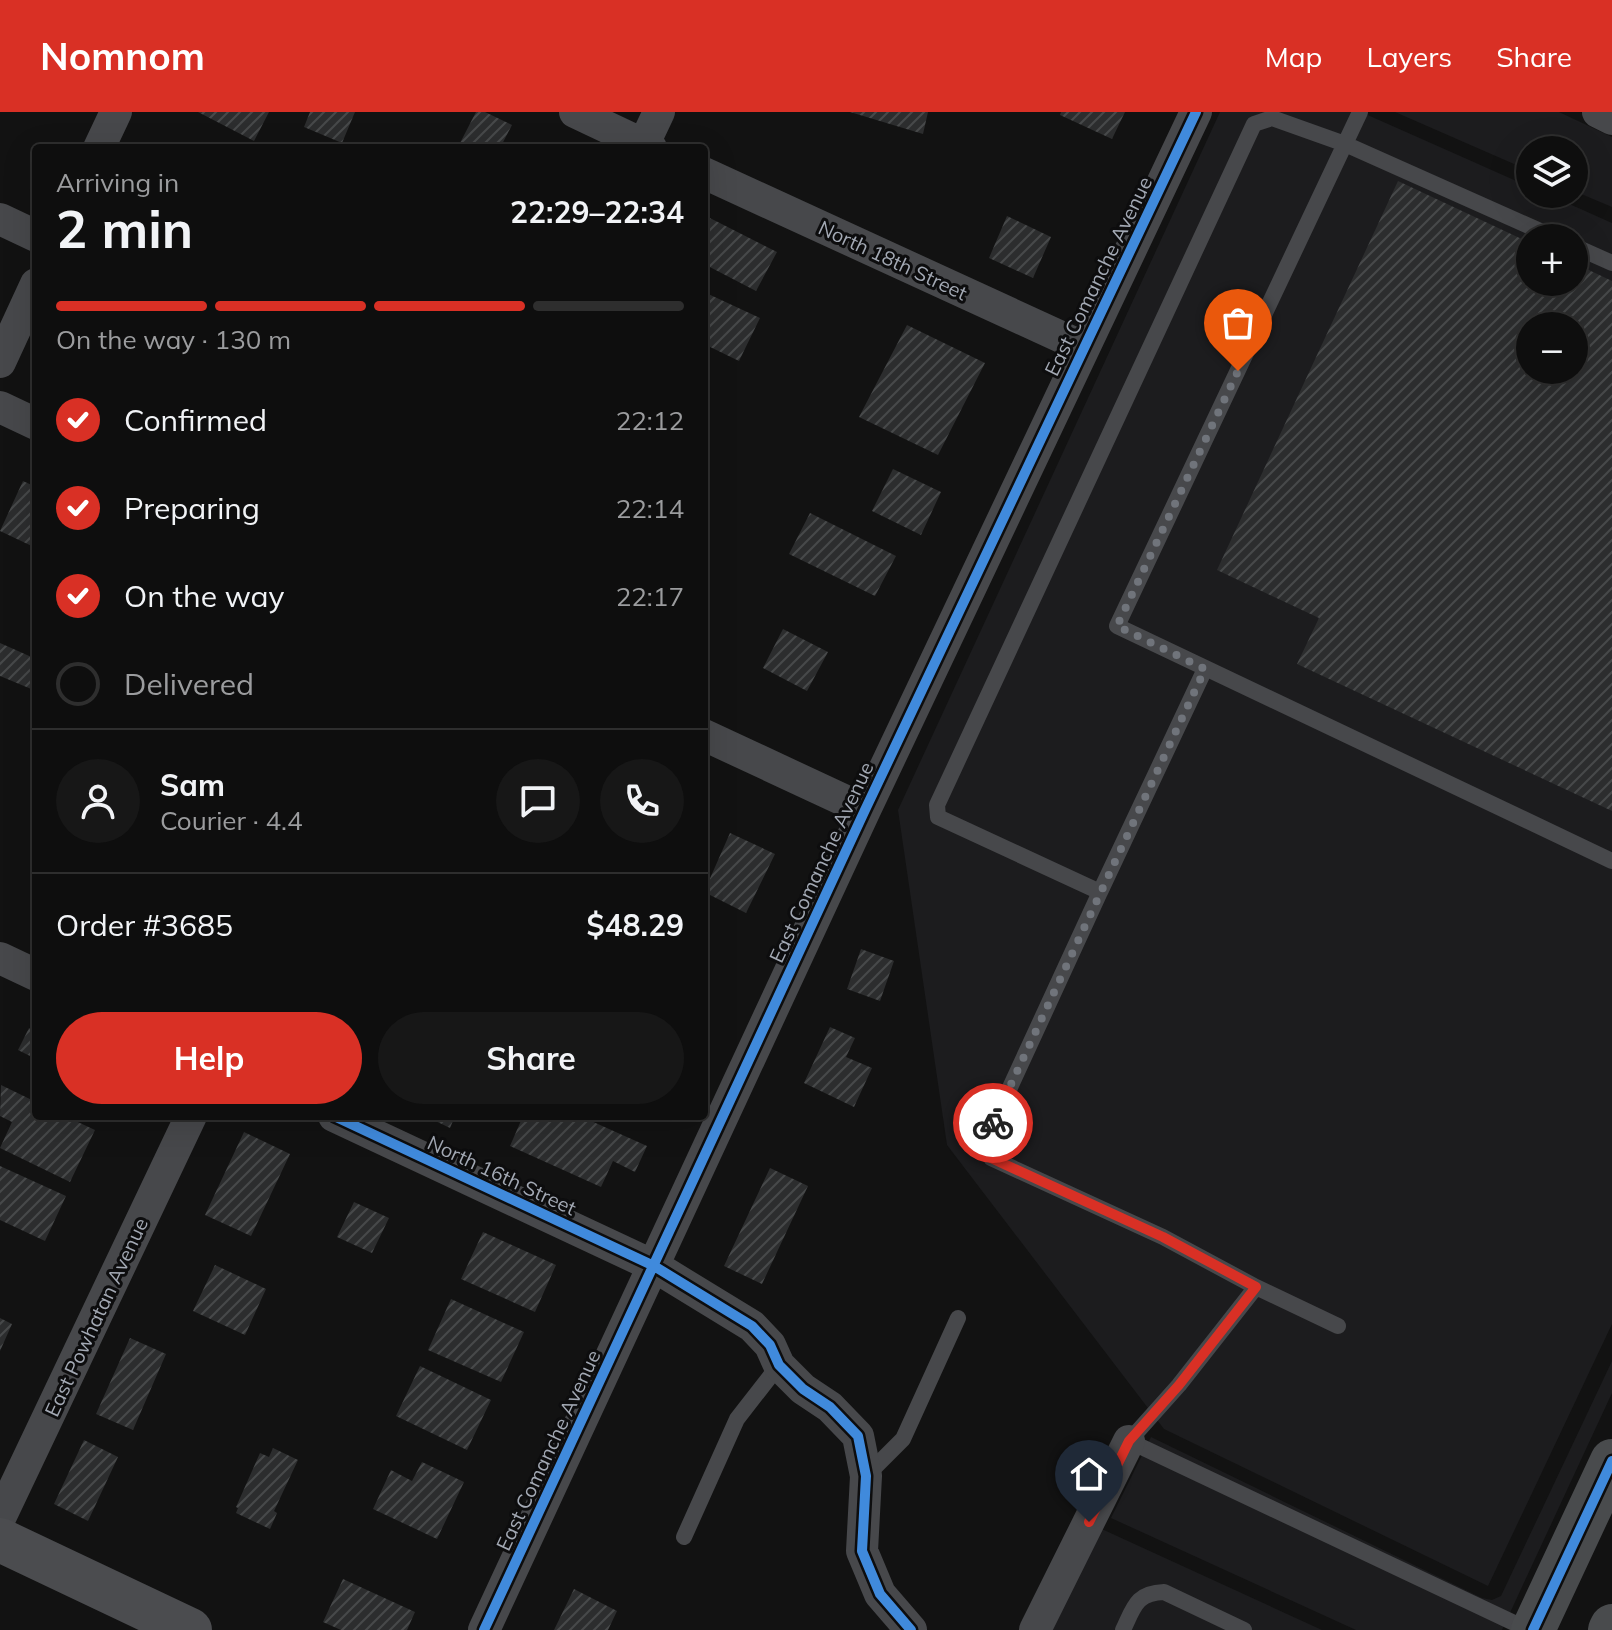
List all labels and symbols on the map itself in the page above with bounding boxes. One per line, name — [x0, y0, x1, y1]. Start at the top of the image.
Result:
street label: East Comanche Avenue — [1039, 172, 1157, 380]
street label: North 18th Street — [815, 215, 971, 305]
pin — [1204, 289, 1272, 371]
street label: East Comanche Avenue — [763, 758, 879, 966]
courier — [953, 1083, 1033, 1163]
street label: North 16th Street — [424, 1130, 580, 1220]
street label: East Powhatan Avenue — [39, 1214, 153, 1420]
street label: East Comanche Avenue — [490, 1346, 606, 1554]
pin — [1055, 1440, 1123, 1522]

